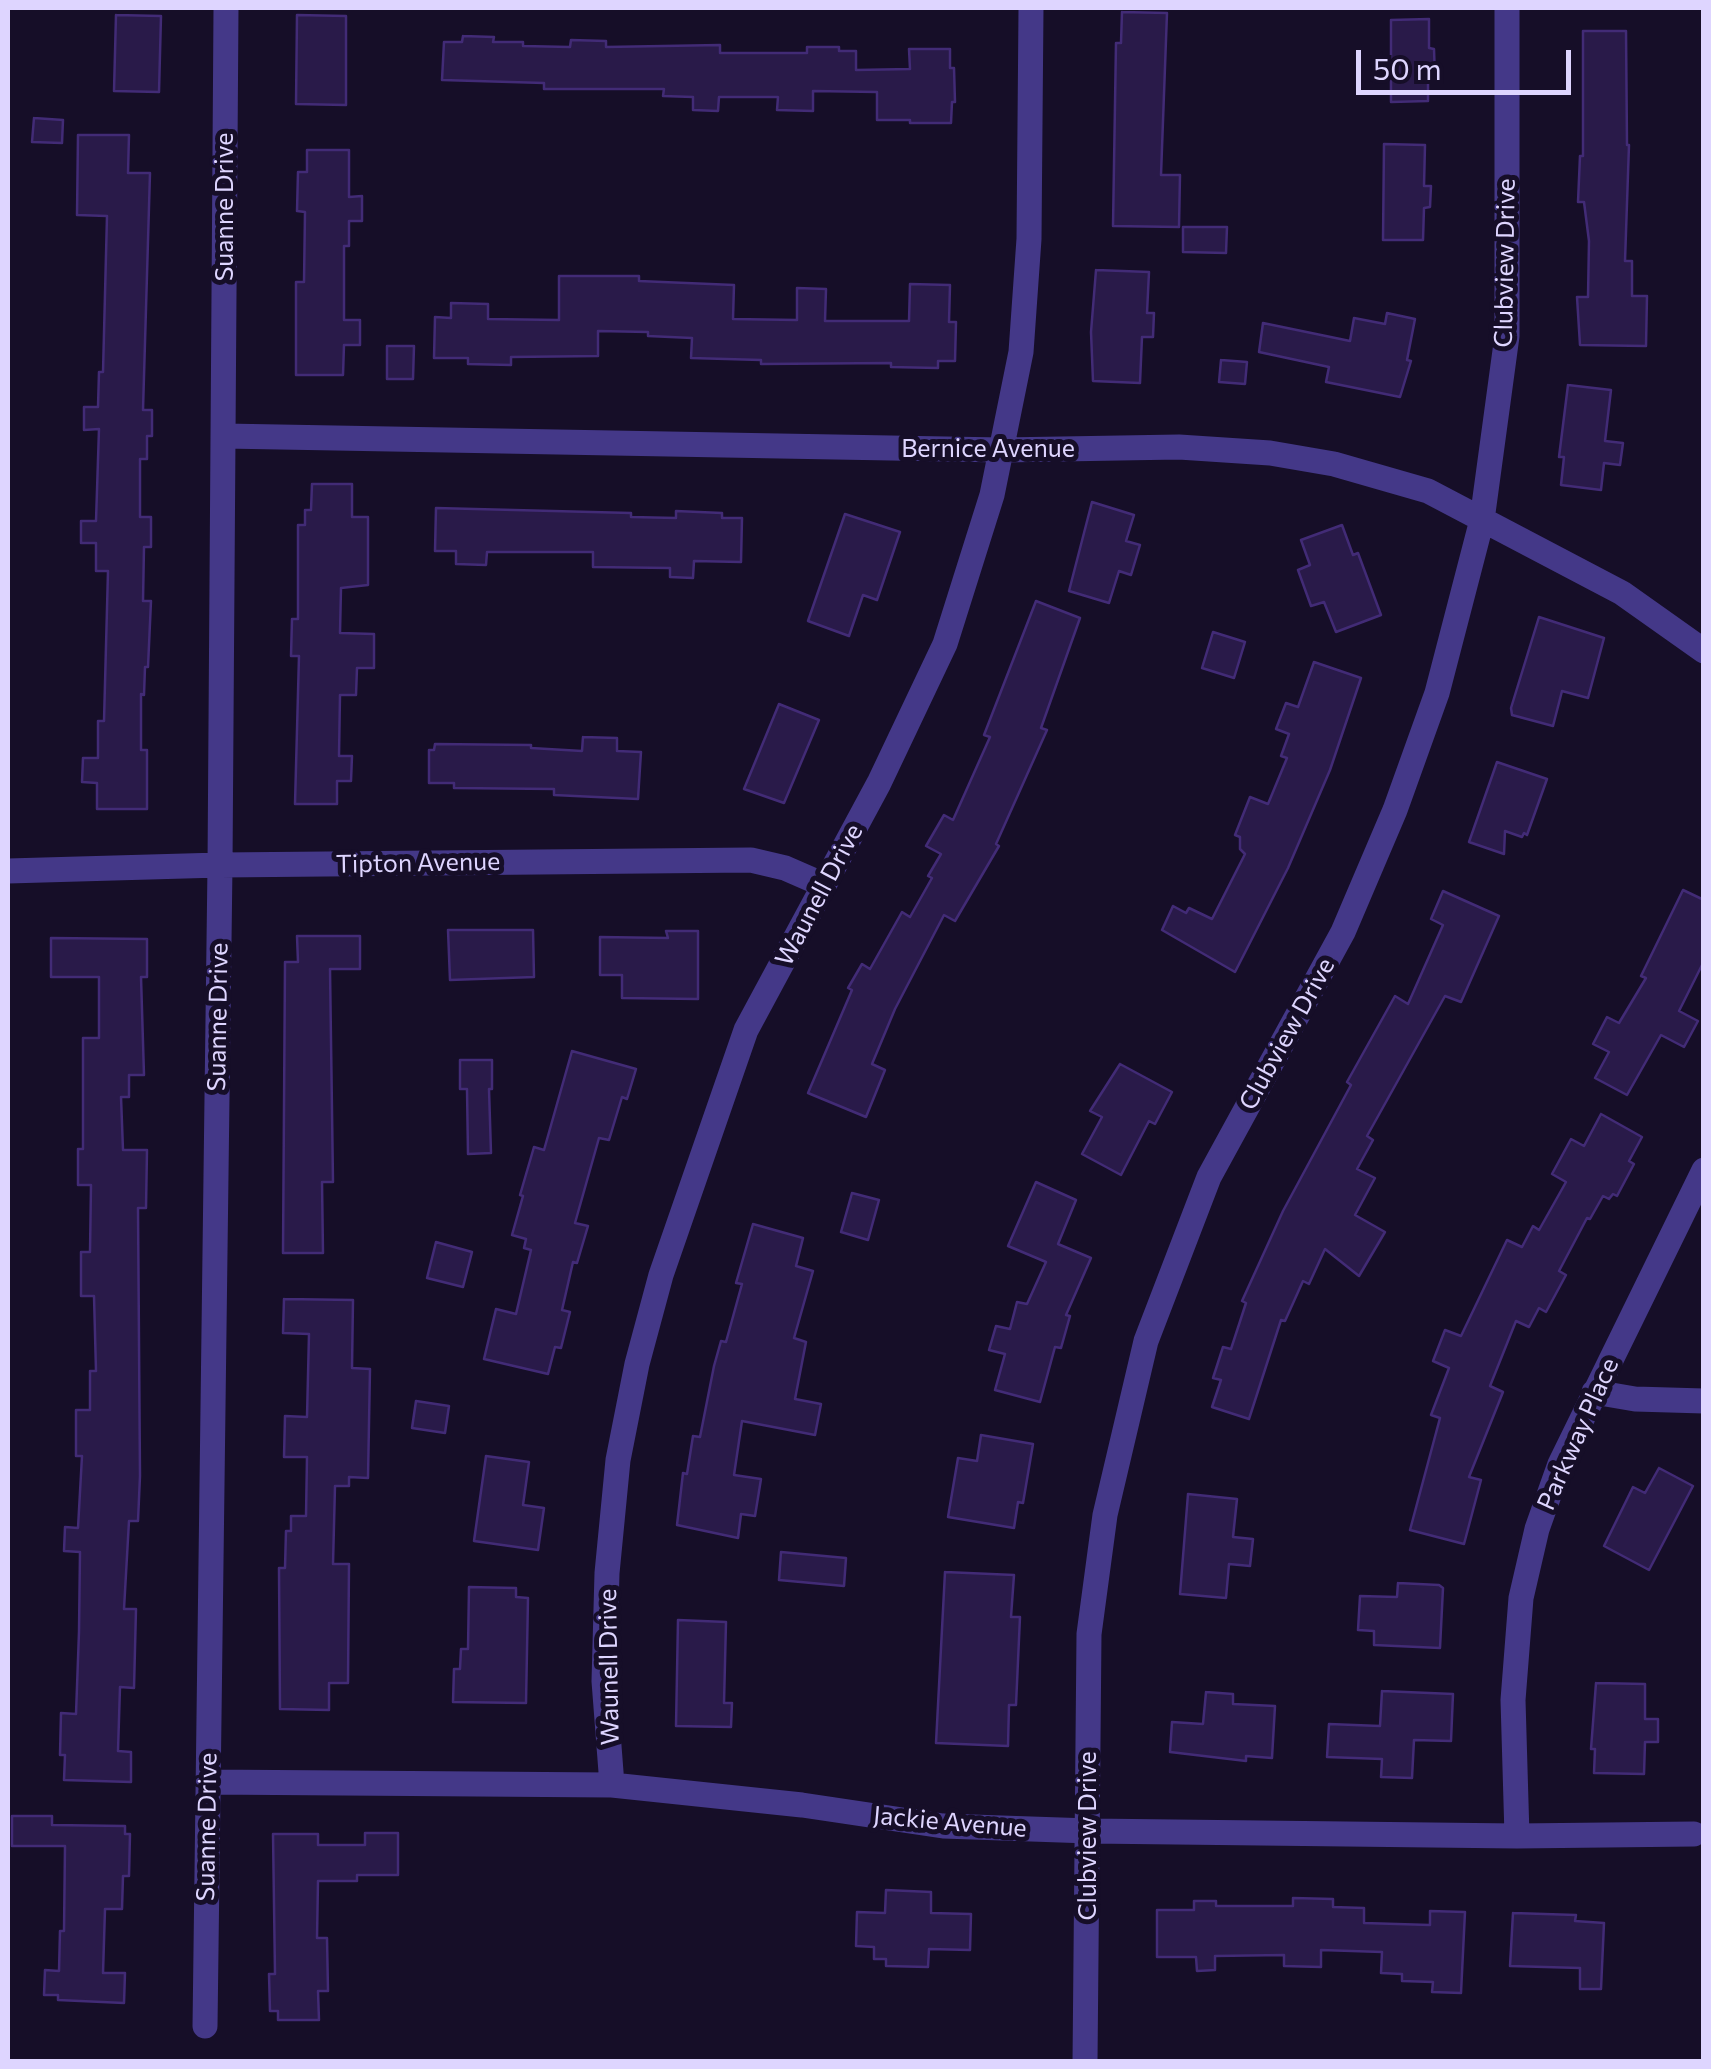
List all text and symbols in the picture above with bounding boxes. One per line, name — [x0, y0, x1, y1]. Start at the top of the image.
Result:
scale bar — [1361, 30, 1576, 92]
text: 50 m — [1373, 49, 1442, 86]
street label: Suanne Drive — [210, 133, 240, 281]
street label: Clubview Drive — [1489, 178, 1521, 348]
street label: Bernice Avenue — [901, 434, 1075, 464]
street label: Waunell Drive — [769, 819, 869, 971]
street label: Tipton Avenue — [335, 847, 501, 879]
street label: Suanne Drive — [202, 942, 234, 1092]
street label: Clubview Drive — [1233, 953, 1341, 1115]
street label: Parkway Place — [1531, 1353, 1625, 1515]
street label: Waunell Drive — [593, 1588, 625, 1746]
street label: Clubview Drive — [1073, 1751, 1103, 1921]
street label: Suanne Drive — [191, 1752, 223, 1902]
street label: Jackie Avenue — [872, 1800, 1028, 1844]

